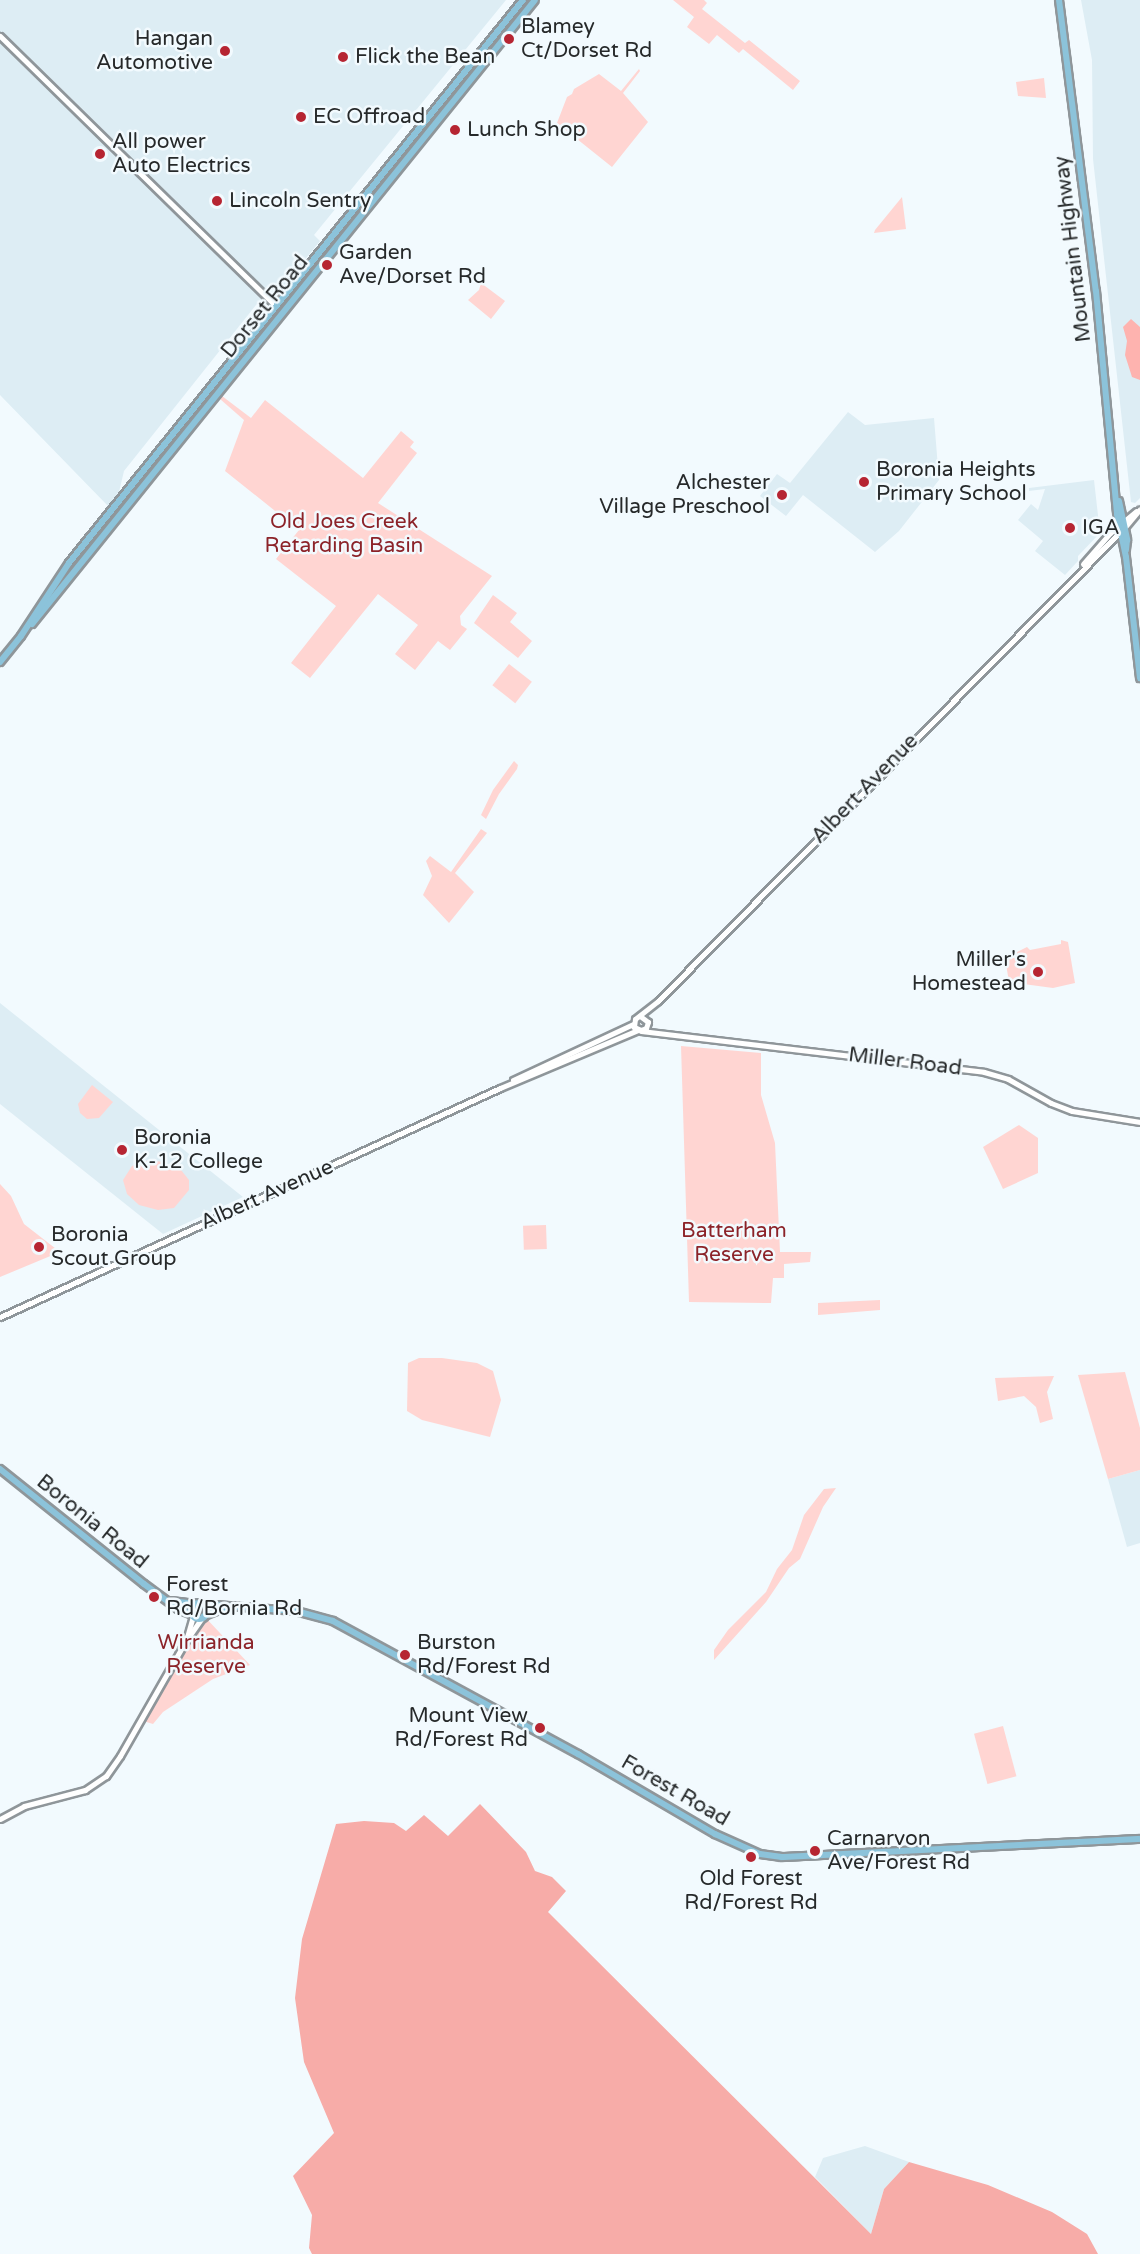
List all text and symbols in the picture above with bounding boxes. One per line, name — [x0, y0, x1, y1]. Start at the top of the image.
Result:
place label: Blamey Ct/Dorset Rd — [521, 14, 652, 64]
place label: Hangan Automotive — [96, 26, 213, 76]
marker: Blamey Ct/Dorset Rd — [502, 32, 516, 46]
marker: Hangan Automotive — [218, 44, 232, 58]
place label: Flick the Bean — [355, 44, 495, 70]
marker: Flick the Bean — [336, 50, 350, 64]
place label: EC Offroad — [313, 104, 425, 130]
marker: EC Offroad — [294, 110, 308, 124]
place label: Lunch Shop — [467, 117, 586, 143]
marker: Lunch Shop — [448, 123, 462, 137]
place label: All power Auto Electrics — [112, 129, 251, 179]
marker: All power Auto Electrics — [93, 147, 107, 161]
street label: Mountain Highway — [1049, 154, 1097, 344]
place label: Lincoln Sentry — [229, 188, 371, 214]
marker: Lincoln Sentry — [210, 194, 224, 208]
place label: Garden Ave/Dorset Rd — [339, 240, 486, 290]
street label: Dorset Road — [216, 251, 314, 363]
marker: Garden Ave/Dorset Rd — [320, 258, 334, 272]
place label: Boronia Heights Primary School — [876, 457, 1036, 507]
place label: Alchester Village Preschool — [599, 470, 770, 520]
marker: Boronia Heights Primary School — [857, 475, 871, 489]
marker: Alchester Village Preschool — [775, 488, 789, 502]
park label: Old Joes Creek Retarding Basin — [265, 509, 423, 559]
place label: IGA — [1082, 515, 1120, 541]
marker: IGA — [1063, 521, 1077, 535]
street label: Albert Avenue — [806, 729, 924, 849]
place label: Miller's Homestead — [912, 947, 1026, 997]
marker: Miller's Homestead — [1031, 965, 1045, 979]
street label: Miller Road — [847, 1043, 963, 1081]
place label: Boronia K-12 College — [134, 1125, 263, 1175]
marker: Boronia K-12 College — [115, 1143, 129, 1157]
street label: Albert Avenue — [197, 1154, 337, 1236]
park label: Batterham Reserve — [681, 1218, 787, 1268]
place label: Boronia Scout Group — [51, 1222, 177, 1272]
marker: Boronia Scout Group — [32, 1240, 46, 1254]
street label: Boronia Road — [31, 1469, 153, 1575]
place label: Forest Rd/Bornia Rd — [166, 1572, 302, 1622]
marker: Forest Rd/Bornia Rd — [147, 1590, 161, 1604]
park label: Wirrianda Reserve — [157, 1630, 255, 1680]
place label: Burston Rd/Forest Rd — [417, 1630, 550, 1680]
marker: Burston Rd/Forest Rd — [398, 1648, 412, 1662]
place label: Mount View Rd/Forest Rd — [395, 1703, 528, 1753]
marker: Mount View Rd/Forest Rd — [533, 1721, 547, 1735]
street label: Forest Road — [616, 1750, 734, 1832]
place label: Carnarvon Ave/Forest Rd — [827, 1826, 970, 1876]
marker: Carnarvon Ave/Forest Rd — [808, 1844, 822, 1858]
marker: Old Forest Rd/Forest Rd — [744, 1850, 758, 1864]
place label: Old Forest Rd/Forest Rd — [684, 1866, 818, 1916]

